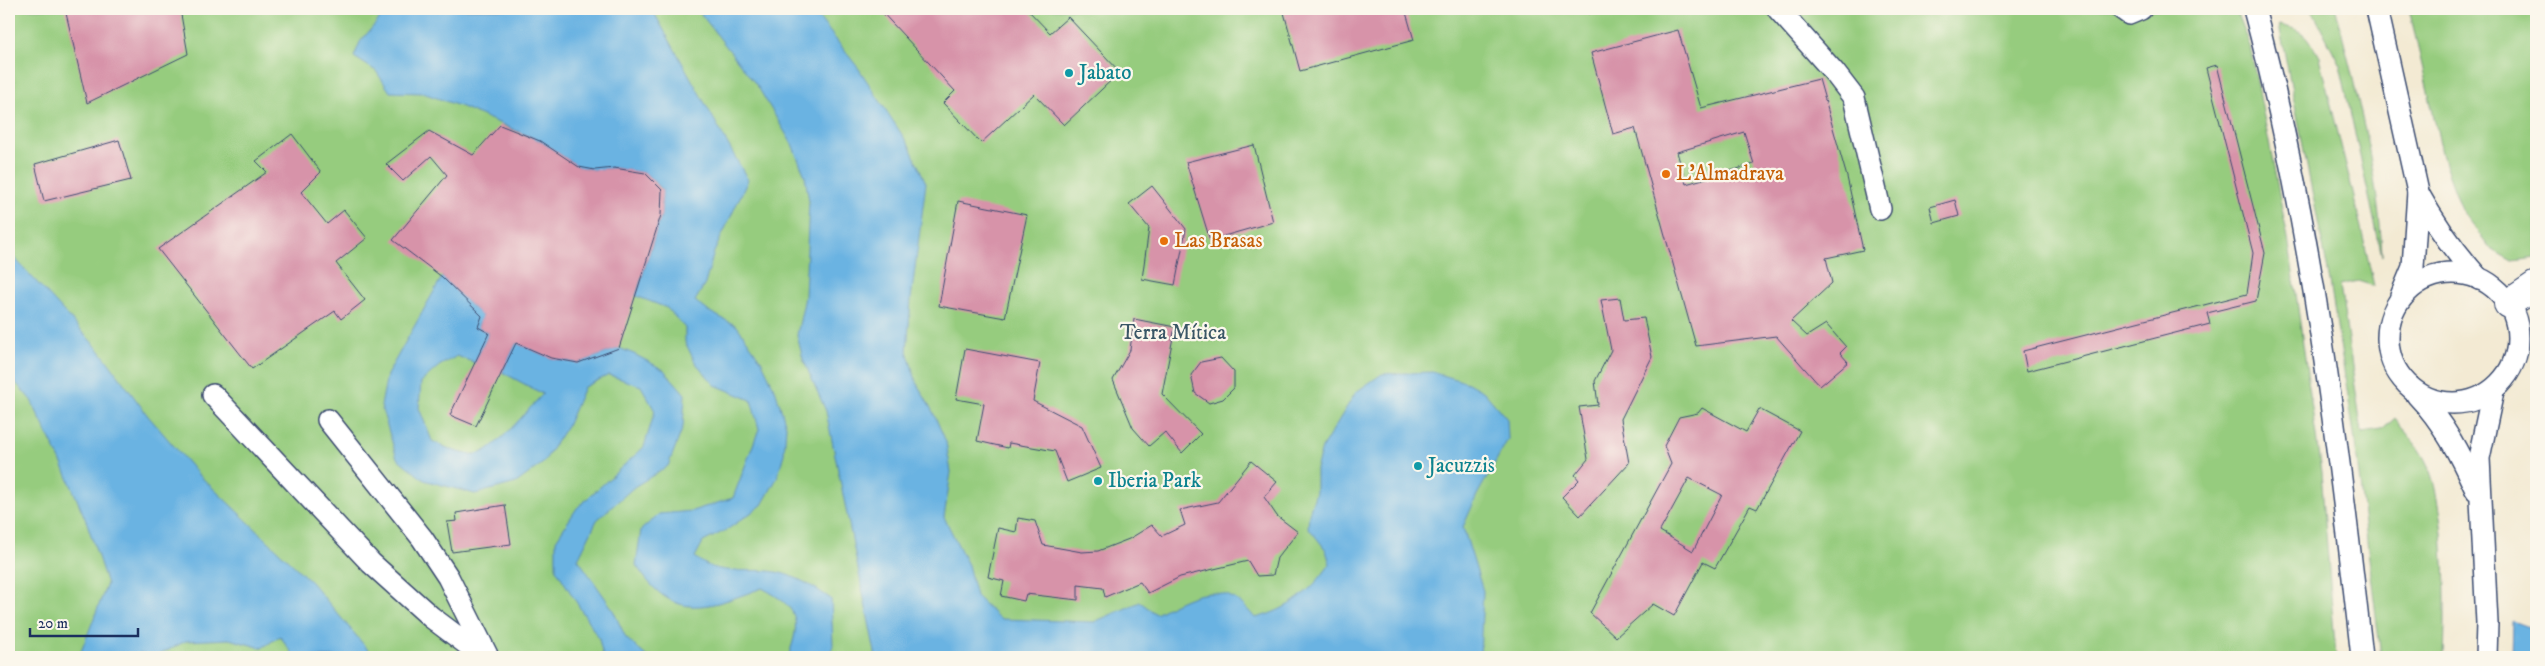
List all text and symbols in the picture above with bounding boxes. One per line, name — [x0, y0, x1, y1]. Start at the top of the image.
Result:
place label: Jabato — [1077, 60, 1132, 86]
marker: Jabato — [1063, 67, 1075, 79]
place label: L'Almadrava — [1676, 161, 1784, 187]
marker: L'Almadrava — [1660, 168, 1672, 180]
place label: Las Brasas — [1174, 228, 1262, 254]
marker: Las Brasas — [1158, 235, 1170, 247]
park label: Terra Mítica — [1120, 320, 1226, 346]
place label: Jacuzzis — [1426, 453, 1495, 479]
marker: Jacuzzis — [1412, 460, 1424, 472]
place label: Iberia Park — [1108, 468, 1202, 494]
marker: Iberia Park — [1092, 475, 1104, 487]
scale bar — [30, 606, 138, 638]
text: 20 m — [38, 614, 68, 633]

